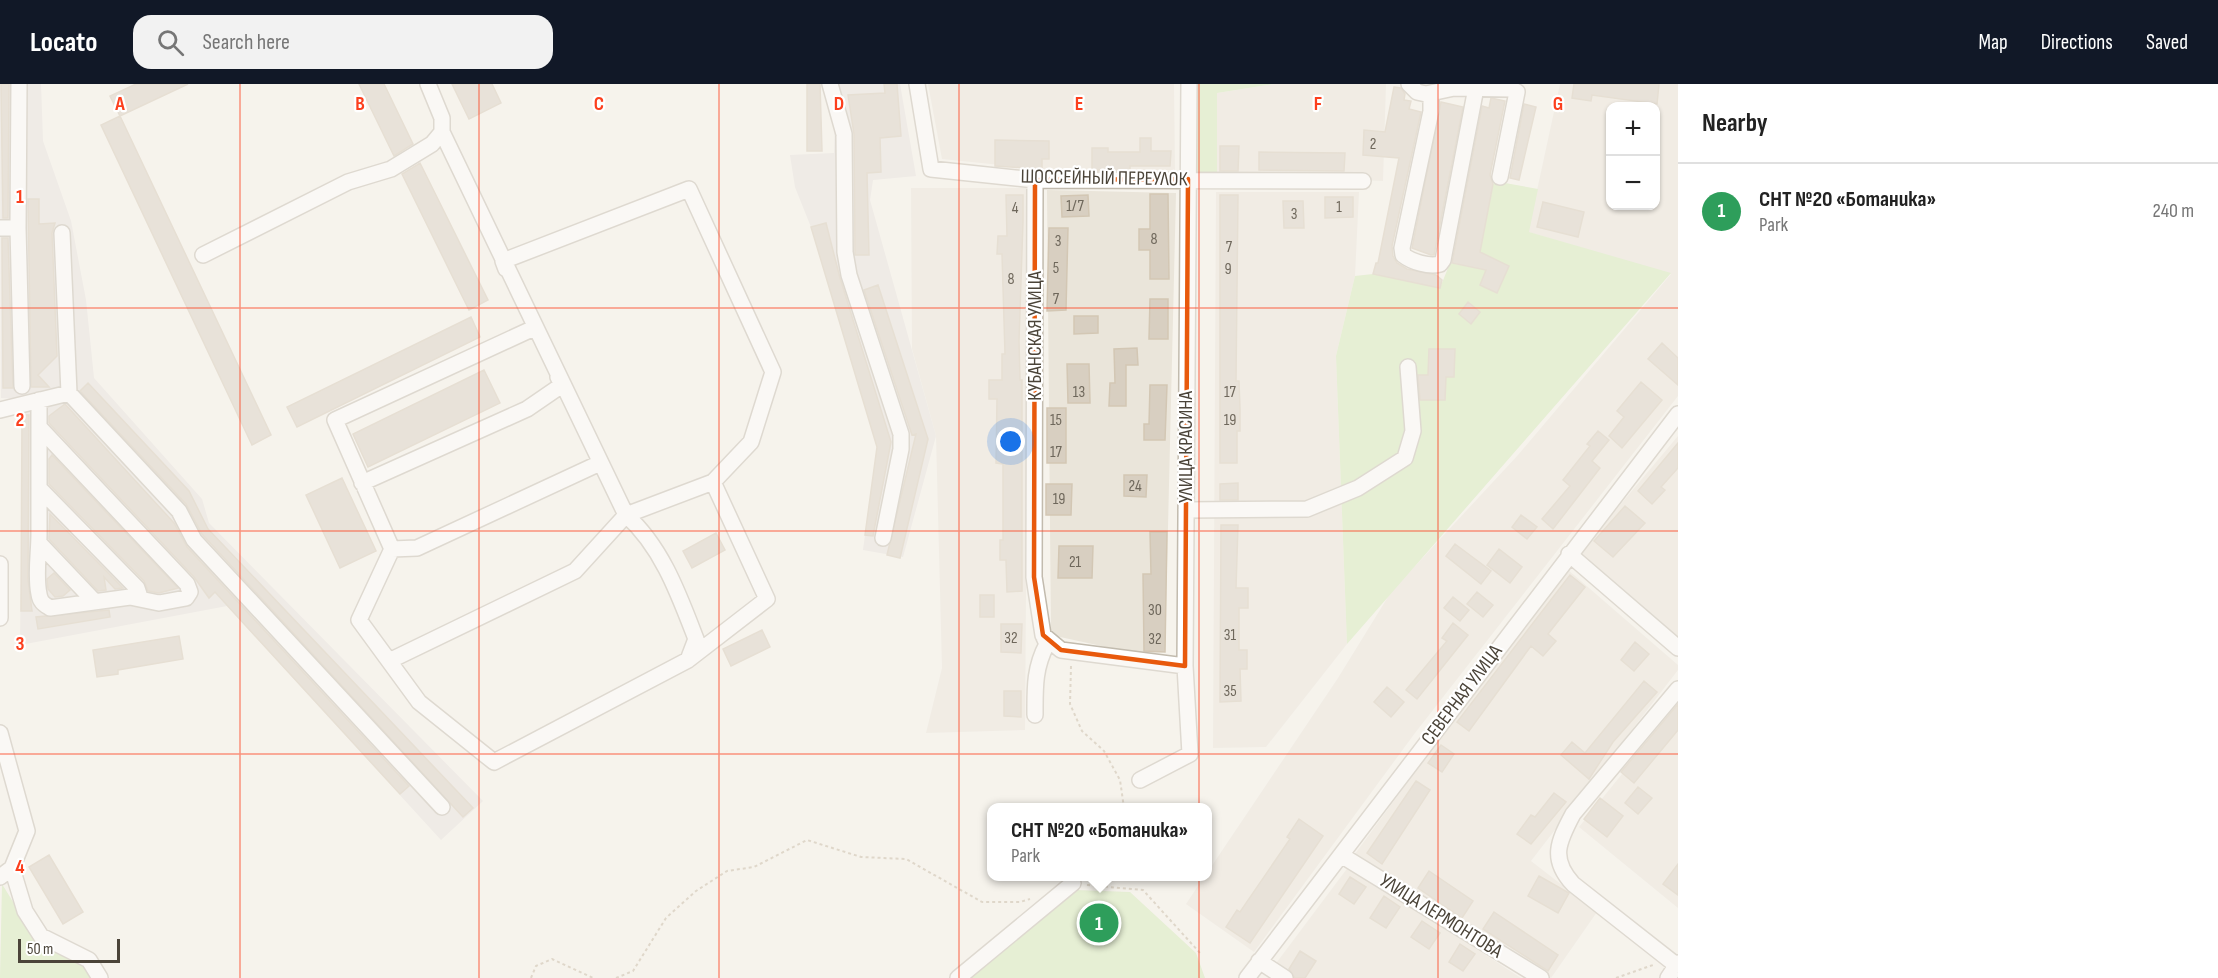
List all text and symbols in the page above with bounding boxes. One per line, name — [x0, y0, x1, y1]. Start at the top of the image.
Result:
search box — [133, 15, 553, 69]
text: Locato — [30, 26, 97, 59]
icon: search — [154, 26, 187, 59]
text: Search here — [202, 29, 290, 56]
text: Map — [1978, 30, 2008, 55]
text: Directions — [2041, 30, 2113, 55]
text: Saved — [2146, 30, 2188, 55]
text: A — [114, 92, 125, 116]
text: B — [355, 92, 365, 116]
text: C — [594, 92, 604, 116]
text: D — [834, 92, 844, 116]
text: E — [1075, 92, 1083, 116]
text: F — [1314, 92, 1322, 116]
text: G — [1553, 92, 1563, 116]
map controls — [1606, 102, 1660, 210]
button: + — [1606, 102, 1660, 156]
text: Nearby — [1702, 108, 1768, 139]
house number: 2 — [1370, 135, 1376, 154]
button: − — [1606, 156, 1660, 210]
street label: ШОССЕЙНЫЙ ПЕРЕУЛОК — [1020, 165, 1188, 191]
text: 1 — [16, 185, 24, 209]
text: СНТ №20 «Ботаника» — [1759, 186, 1936, 213]
house number: 1/7 — [1066, 197, 1084, 216]
house number: 1 — [1336, 198, 1342, 217]
house number: 4 — [1012, 199, 1019, 218]
text: 1 — [1718, 199, 1725, 223]
text: 240 m — [2153, 199, 2194, 223]
house number: 3 — [1291, 205, 1297, 224]
text: Park — [1759, 213, 1788, 237]
house number: 8 — [1150, 230, 1158, 249]
house number: 3 — [1055, 232, 1061, 251]
house number: 7 — [1226, 238, 1233, 257]
house number: 5 — [1053, 259, 1059, 278]
house number: 9 — [1224, 260, 1232, 279]
house number: 8 — [1007, 270, 1015, 289]
street label: КУБАНСКАЯ УЛИЦА — [1023, 271, 1047, 401]
house number: 7 — [1053, 290, 1060, 309]
house number: 13 — [1073, 383, 1085, 402]
house number: 17 — [1224, 383, 1237, 402]
street label: УЛИЦА КРАСИНА — [1174, 390, 1198, 503]
text: 2 — [16, 408, 24, 432]
house number: 15 — [1050, 411, 1062, 430]
house number: 19 — [1224, 411, 1236, 430]
your location — [996, 427, 1025, 456]
house number: 17 — [1050, 443, 1063, 462]
house number: 24 — [1128, 477, 1142, 496]
house number: 19 — [1053, 490, 1065, 509]
house number: 21 — [1069, 553, 1082, 572]
house number: 30 — [1148, 601, 1162, 620]
house number: 31 — [1224, 626, 1237, 645]
house number: 32 — [1004, 629, 1018, 648]
house number: 32 — [1148, 630, 1162, 649]
text: 3 — [16, 632, 25, 656]
street label: СЕВЕРНАЯ УЛИЦА — [1416, 640, 1508, 750]
house number: 35 — [1223, 682, 1237, 701]
popup — [987, 803, 1212, 881]
text: СНТ №20 «Ботаника» — [1011, 817, 1188, 844]
text: Park — [1011, 844, 1040, 868]
text: 4 — [15, 855, 25, 879]
street label: УЛИЦА ЛЕРМОНТОВА — [1375, 869, 1507, 964]
pin: 1 — [1080, 900, 1118, 946]
scale bar — [18, 936, 120, 964]
text: 50 m — [27, 940, 53, 959]

